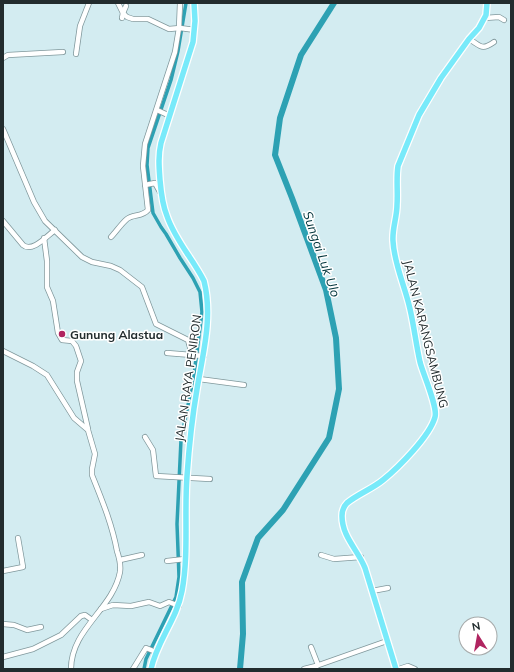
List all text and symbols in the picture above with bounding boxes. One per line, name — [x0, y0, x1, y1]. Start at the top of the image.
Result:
water label: Sungai Luk Ulo — [300, 209, 344, 299]
street label: JALAN KARANGSAMBUNG — [400, 258, 452, 410]
street label: JALAN RAYA PENIRON — [172, 314, 204, 442]
place label: Gunung Alastua — [70, 327, 163, 342]
marker: Gunung Alastua — [57, 329, 67, 339]
north arrow — [458, 616, 498, 656]
text: N — [471, 619, 482, 634]

